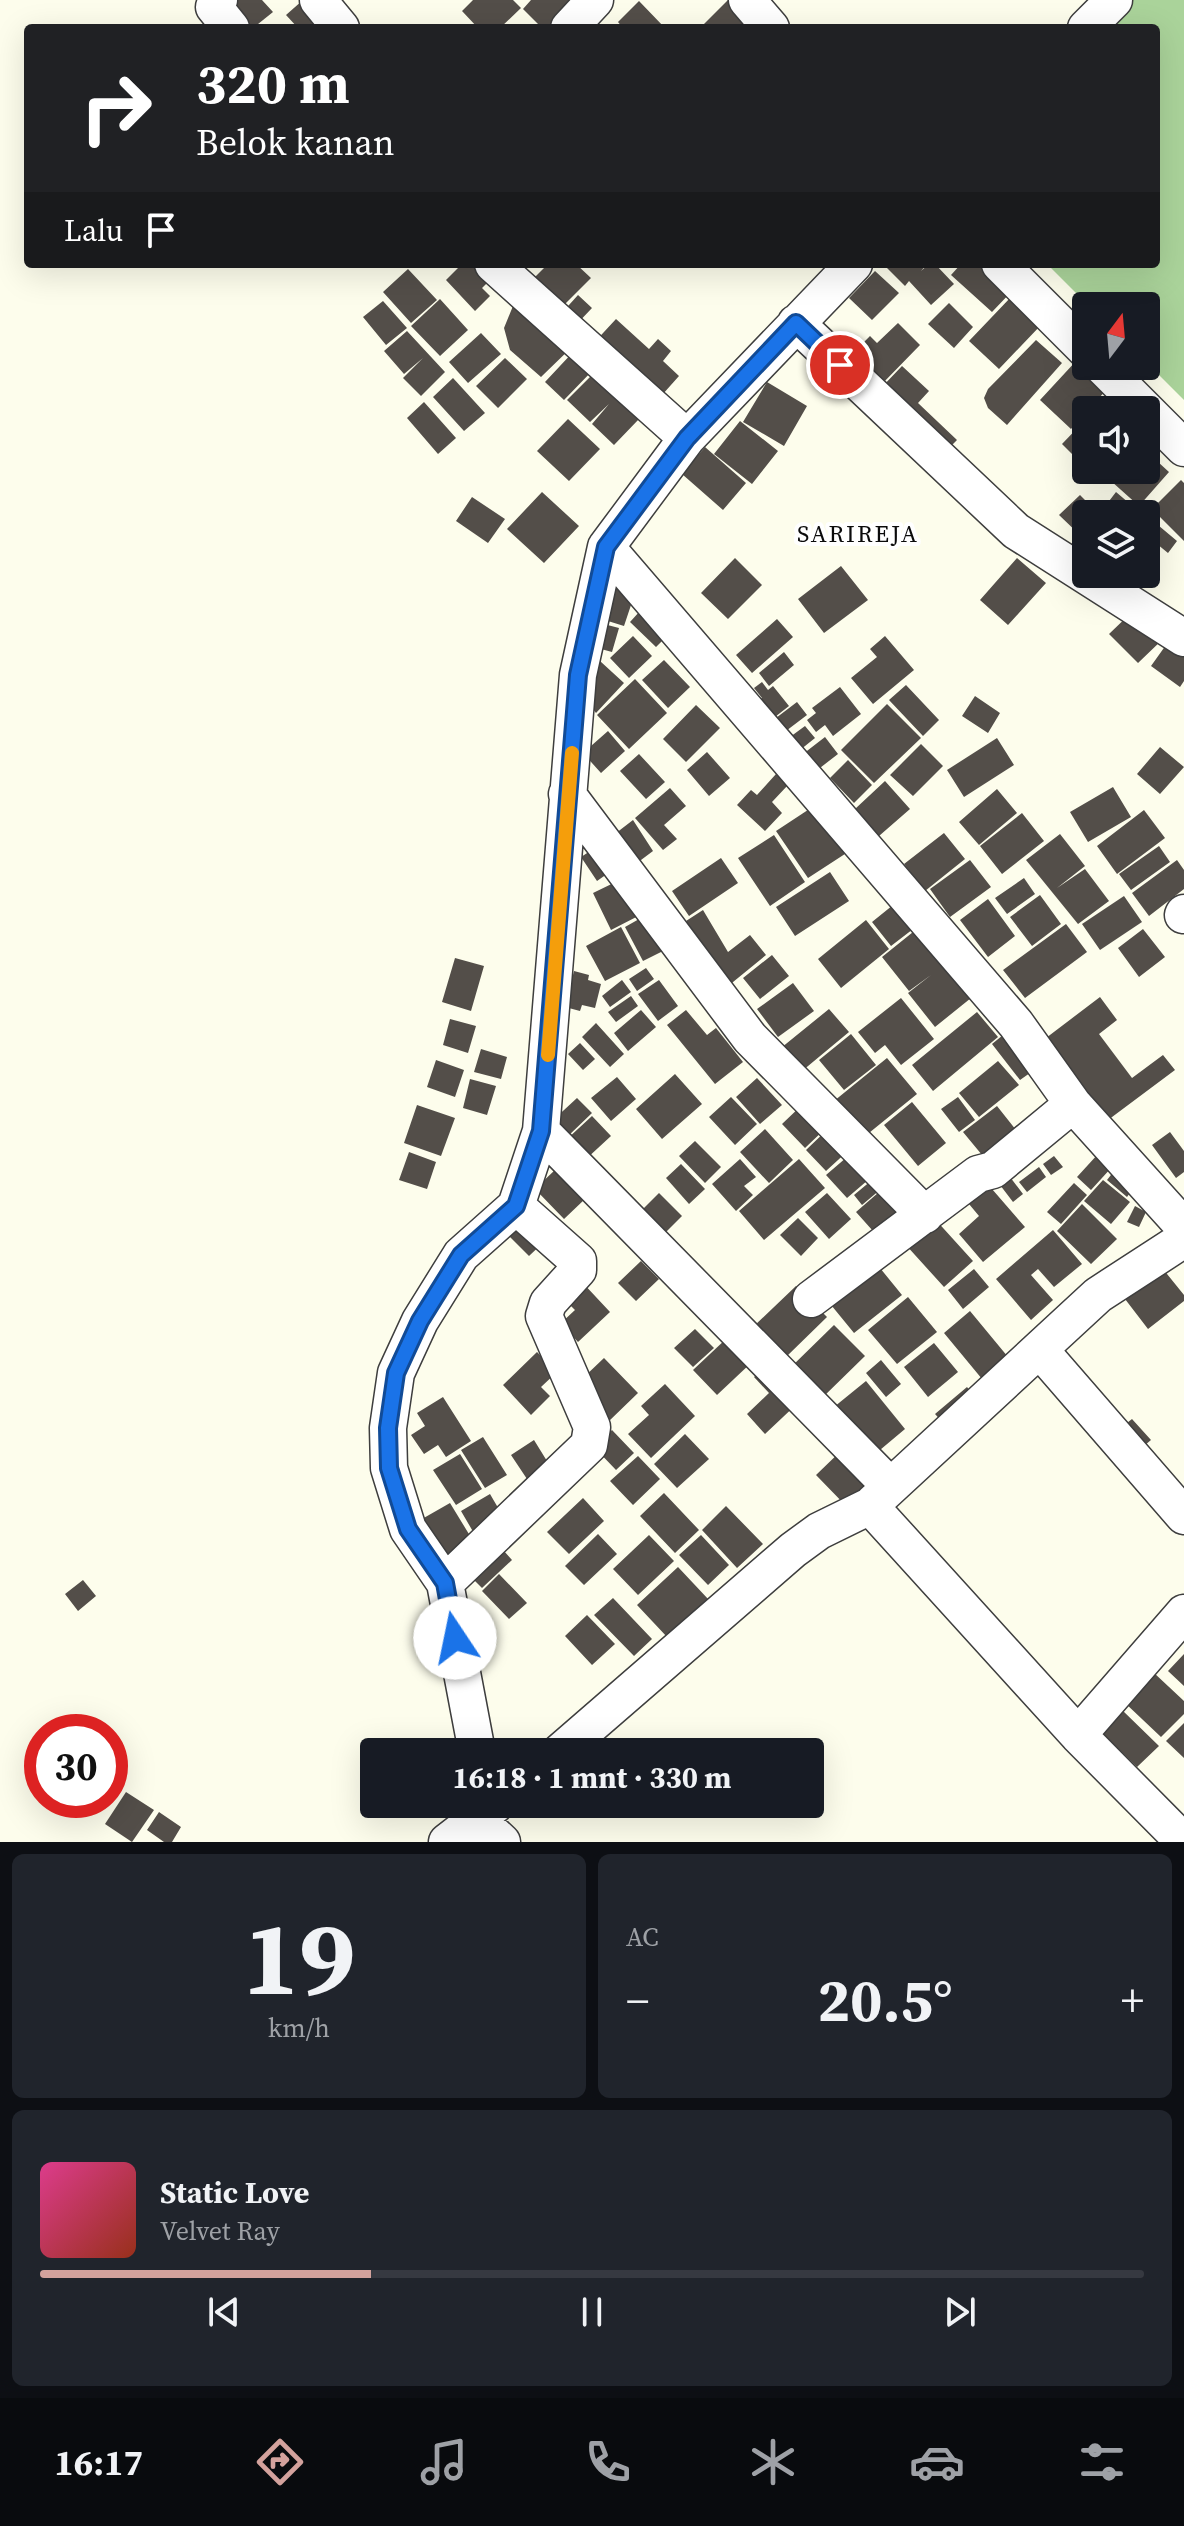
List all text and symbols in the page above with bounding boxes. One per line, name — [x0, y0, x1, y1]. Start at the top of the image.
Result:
text: 320 m — [196, 45, 350, 122]
icon: right — [64, 56, 168, 160]
text: Belok kanan — [196, 118, 394, 167]
icon: arrive — [139, 208, 183, 252]
text: Lalu — [64, 210, 123, 251]
north arrow — [1072, 292, 1160, 380]
map controls — [1072, 292, 1160, 588]
pin — [806, 331, 874, 399]
icon: arrive — [818, 343, 862, 387]
button: sound — [1072, 396, 1160, 484]
button: layers — [1072, 500, 1160, 588]
district label: SARIREJA — [797, 517, 919, 550]
position arrow — [413, 1596, 497, 1680]
speed limit sign: 30 — [24, 1714, 128, 1818]
text: 16:18 · 1 mnt · 330 m — [452, 1757, 732, 1798]
text: 19 — [243, 1886, 355, 2029]
text: AC — [626, 1919, 659, 1955]
text: 20.5° — [817, 1959, 953, 2041]
text: − — [626, 1970, 649, 2031]
text: + — [1121, 1970, 1144, 2031]
text: km/h — [268, 2010, 330, 2046]
text: Static Love — [160, 2172, 309, 2213]
text: Velvet Ray — [160, 2213, 280, 2249]
icon: previous — [202, 2290, 246, 2334]
icon: pause — [570, 2290, 614, 2334]
icon: next — [938, 2290, 982, 2334]
icon: directions — [252, 2434, 308, 2490]
icon: music — [416, 2434, 472, 2490]
icon: phone — [580, 2434, 636, 2490]
icon: climate — [745, 2434, 801, 2490]
icon: car — [909, 2434, 965, 2490]
icon: filters — [1074, 2434, 1130, 2490]
text: 16:17 — [54, 2438, 143, 2487]

